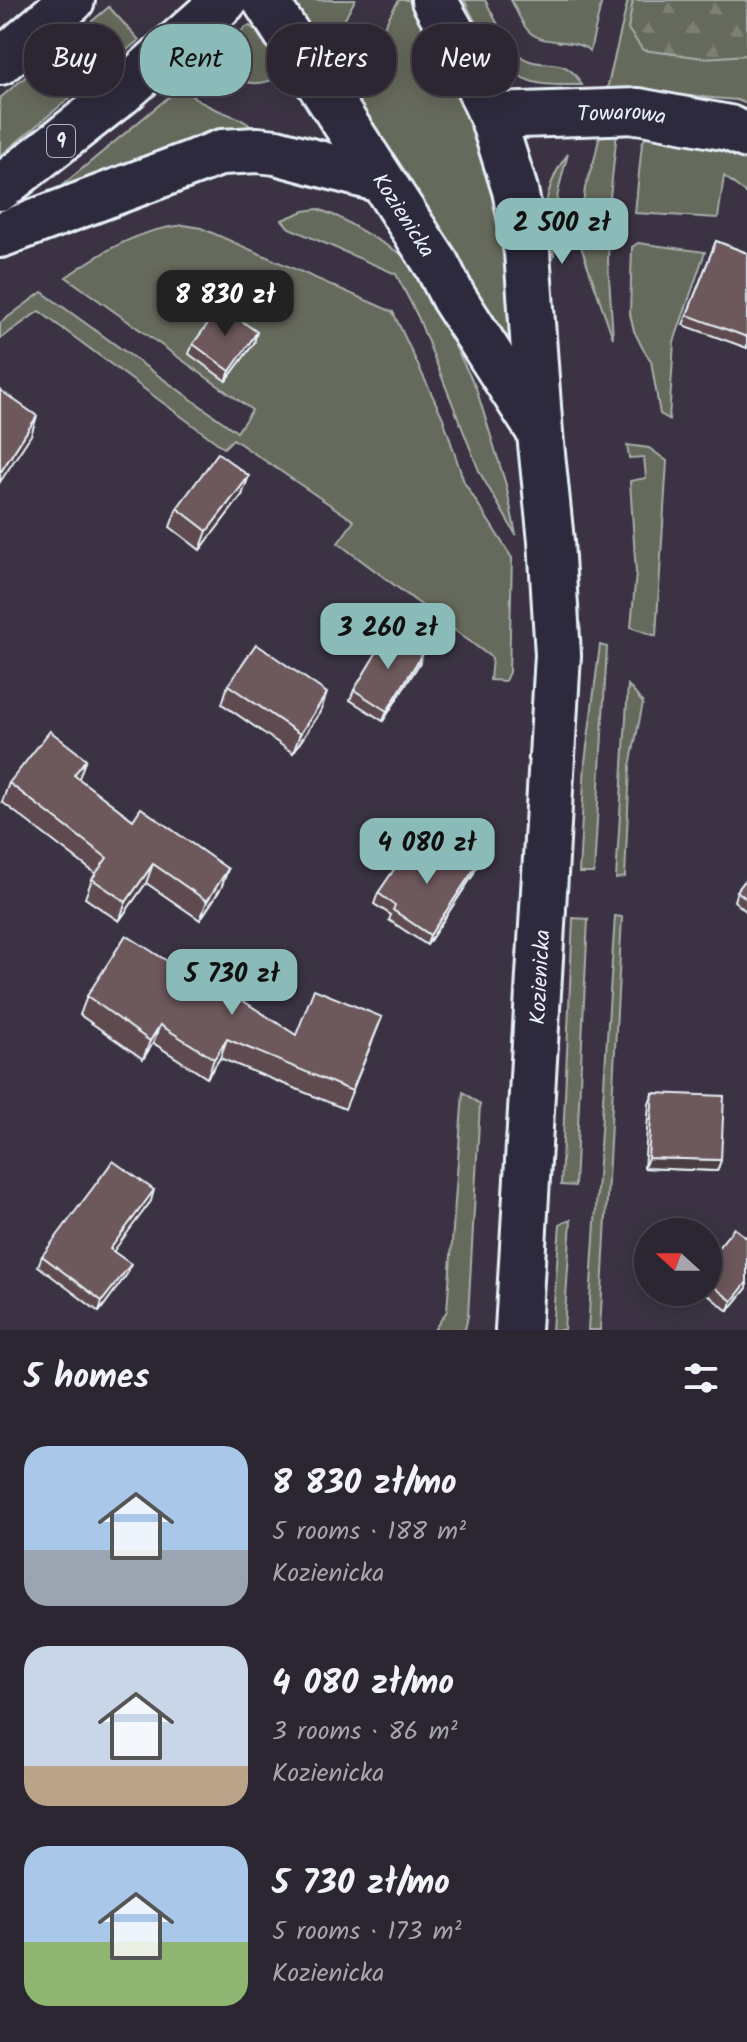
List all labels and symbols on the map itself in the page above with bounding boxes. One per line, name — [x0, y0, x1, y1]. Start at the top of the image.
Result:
street label: Towarowa — [577, 96, 669, 136]
road number: 9 — [47, 125, 75, 157]
street label: Kozienicka — [362, 167, 443, 266]
pin: 2 500 zł — [479, 198, 645, 266]
pin: 8 830 zł — [142, 270, 308, 338]
pin: 3 260 zł — [305, 603, 471, 671]
pin: 4 080 zł — [344, 818, 510, 886]
street label: Kozienicka — [522, 929, 561, 1026]
pin: 5 730 zł — [149, 949, 315, 1017]
north arrow — [634, 1218, 722, 1306]

